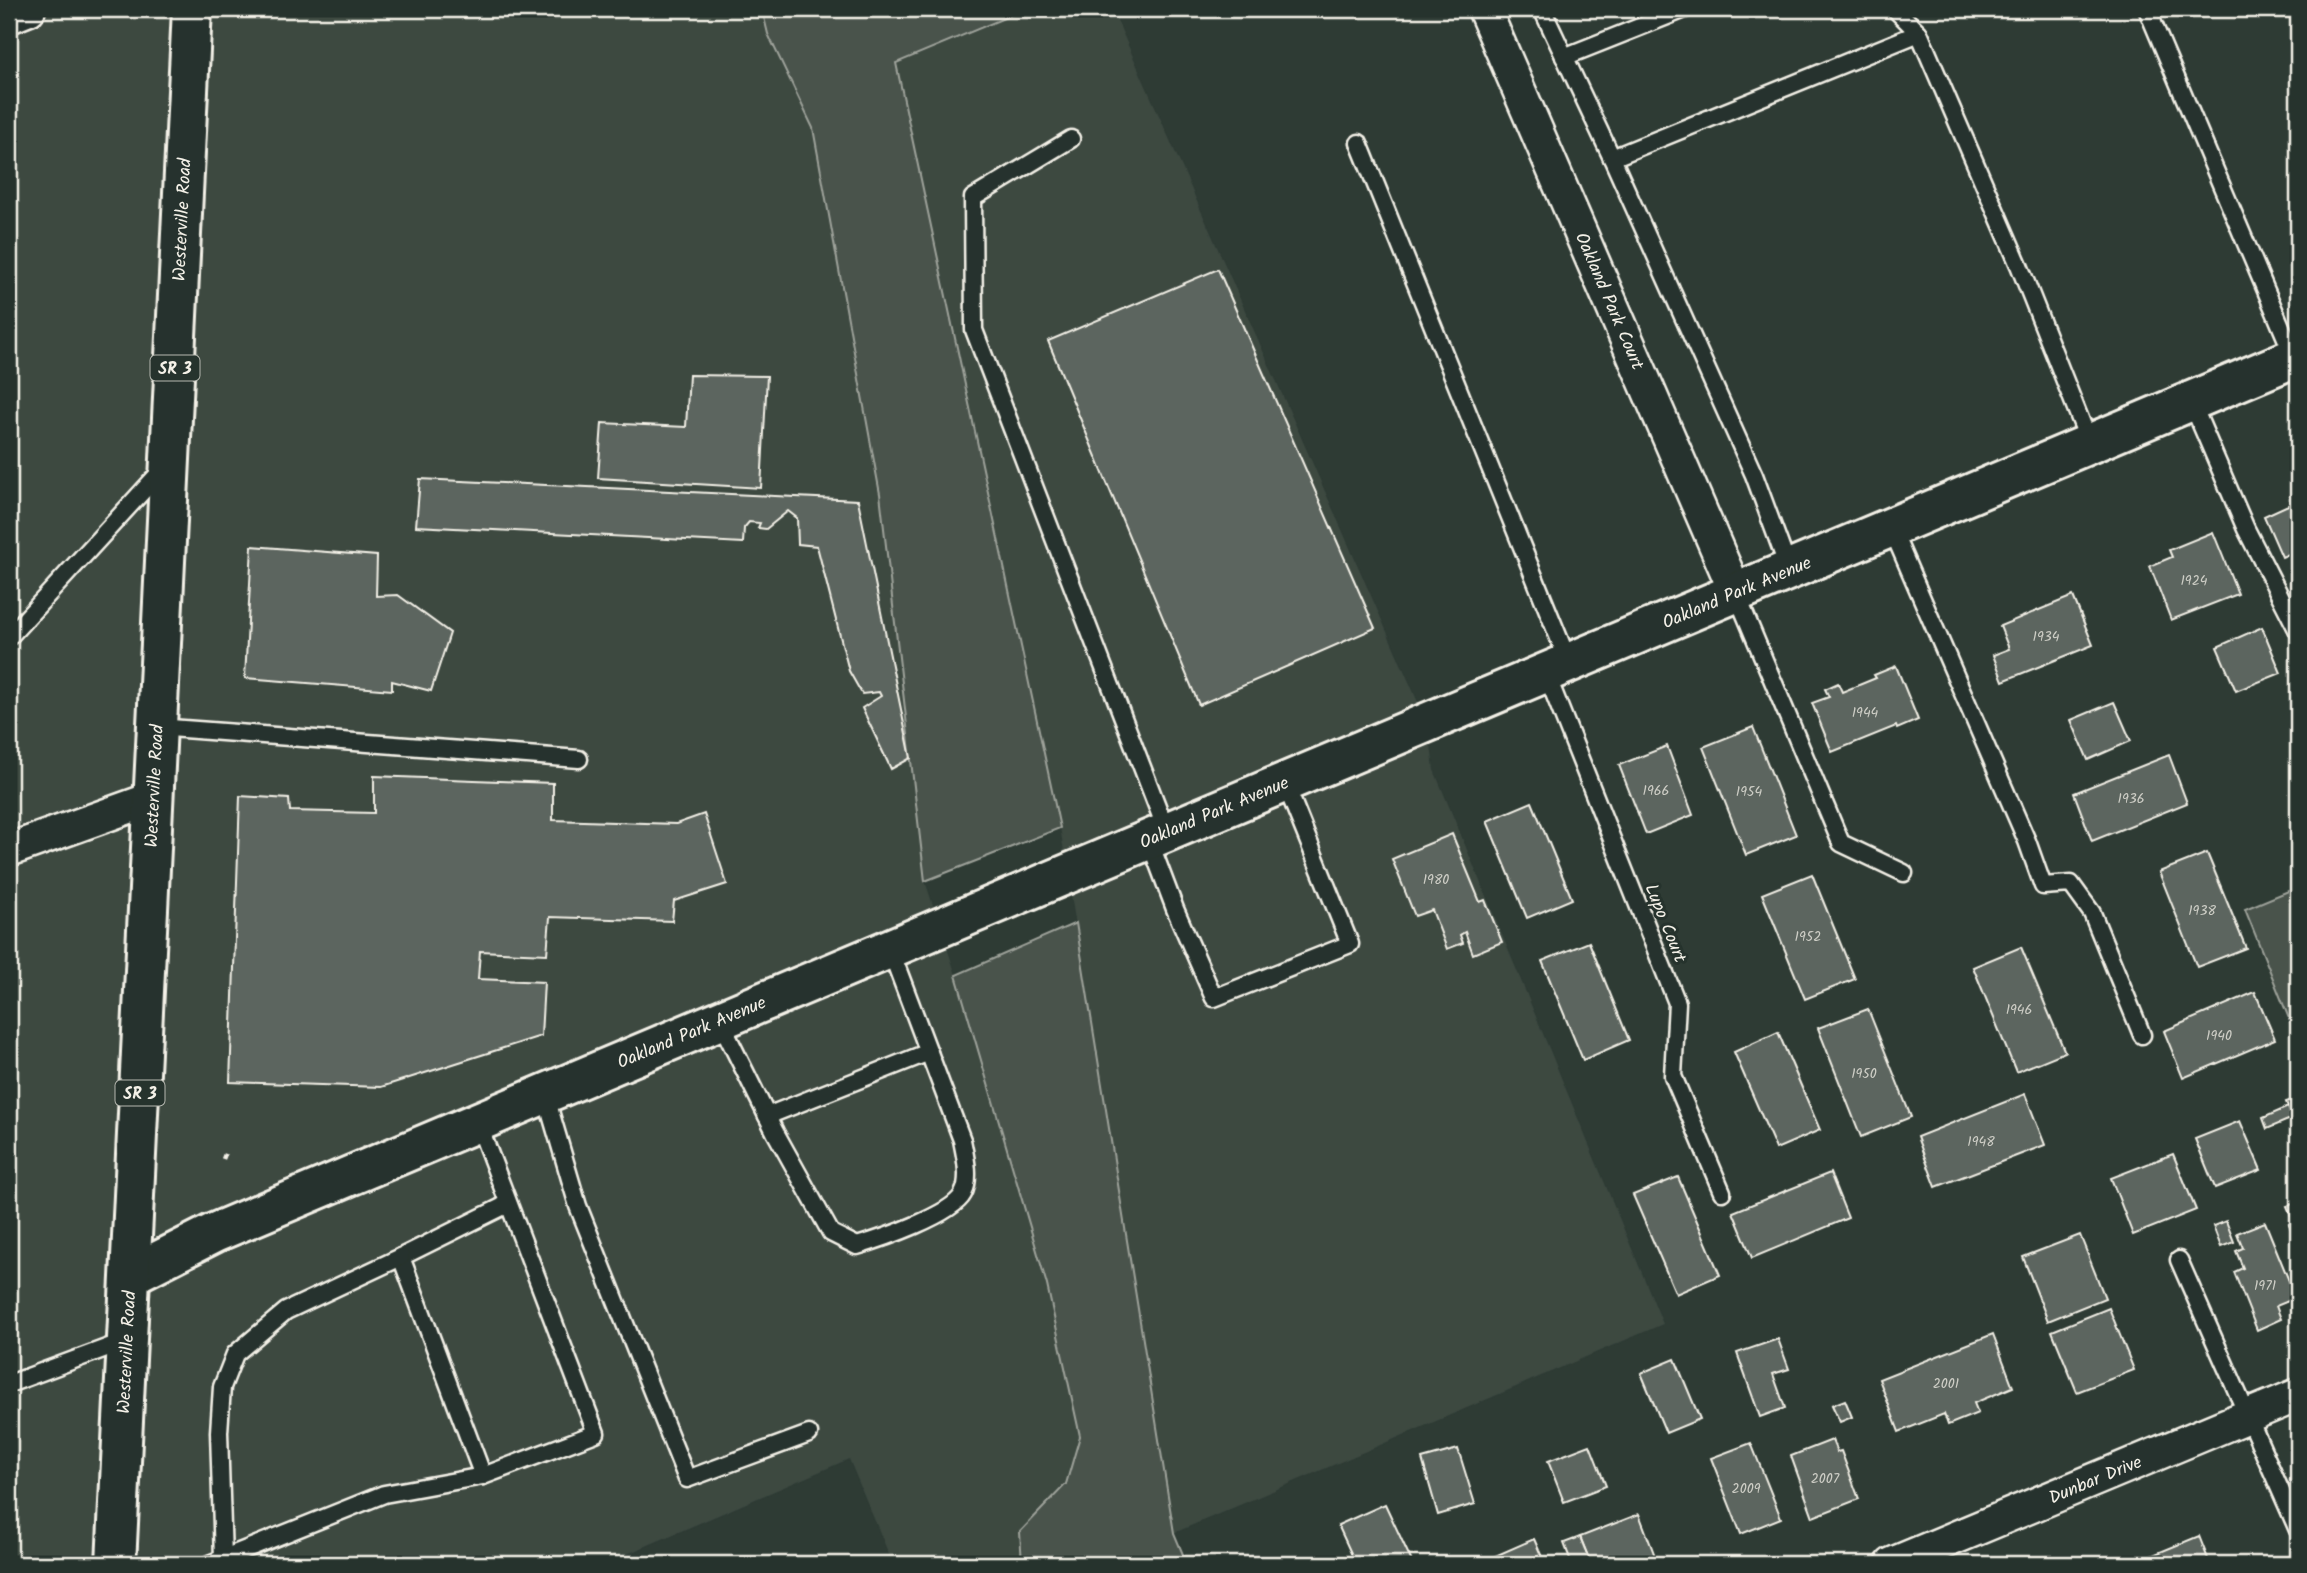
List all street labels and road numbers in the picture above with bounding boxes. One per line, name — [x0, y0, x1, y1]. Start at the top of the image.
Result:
street label: Westerville Road — [166, 156, 201, 282]
street label: Oakland Park Court — [1566, 228, 1651, 376]
road number: SR 3 — [150, 356, 200, 380]
street label: Oakland Park Avenue — [1658, 549, 1816, 638]
street label: Westerville Road — [138, 723, 173, 848]
street label: Oakland Park Avenue — [1135, 769, 1294, 858]
street label: Lupo Court — [1636, 880, 1694, 968]
street label: Oakland Park Avenue — [613, 989, 771, 1078]
road number: SR 3 — [116, 1080, 164, 1106]
street label: Westerville Road — [110, 1289, 145, 1415]
street label: Dunbar Drive — [2045, 1449, 2147, 1513]

